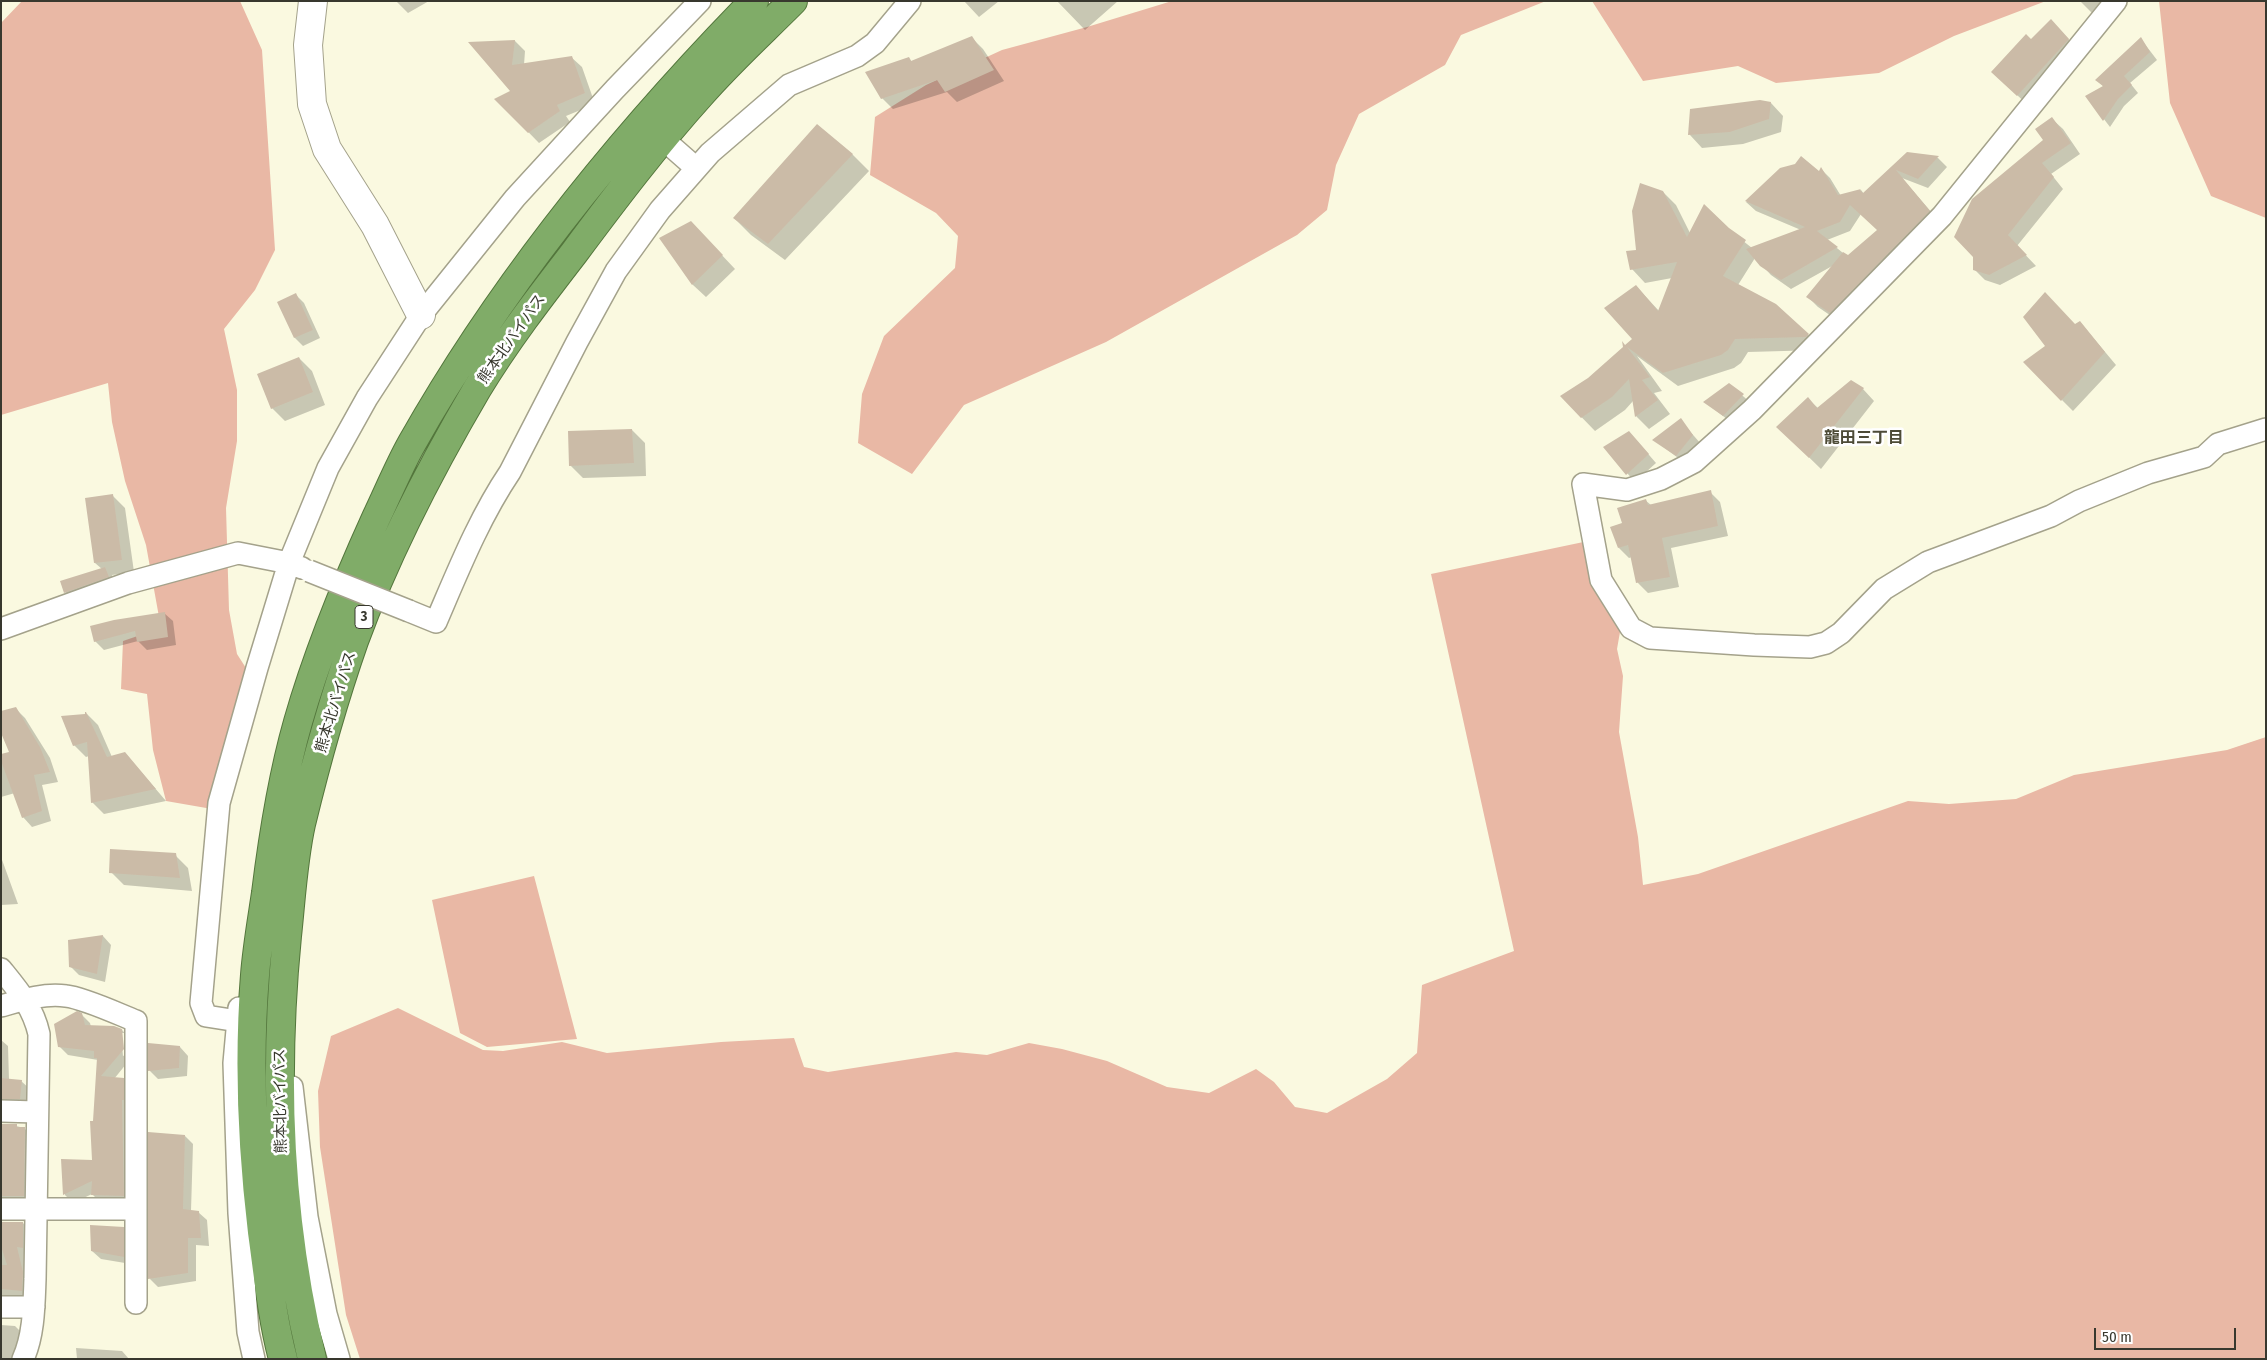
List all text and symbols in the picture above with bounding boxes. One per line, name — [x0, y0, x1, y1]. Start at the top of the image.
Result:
street label: 熊本北バイパス — [475, 291, 549, 387]
district label: 龍田三丁目 — [1824, 429, 1904, 449]
road number: 3 — [355, 606, 373, 628]
street label: 熊本北バイパス — [312, 649, 360, 755]
street label: 熊本北バイパス — [271, 1048, 291, 1154]
scale bar — [2097, 1318, 2240, 1350]
text: 50 m — [2102, 1328, 2132, 1346]

